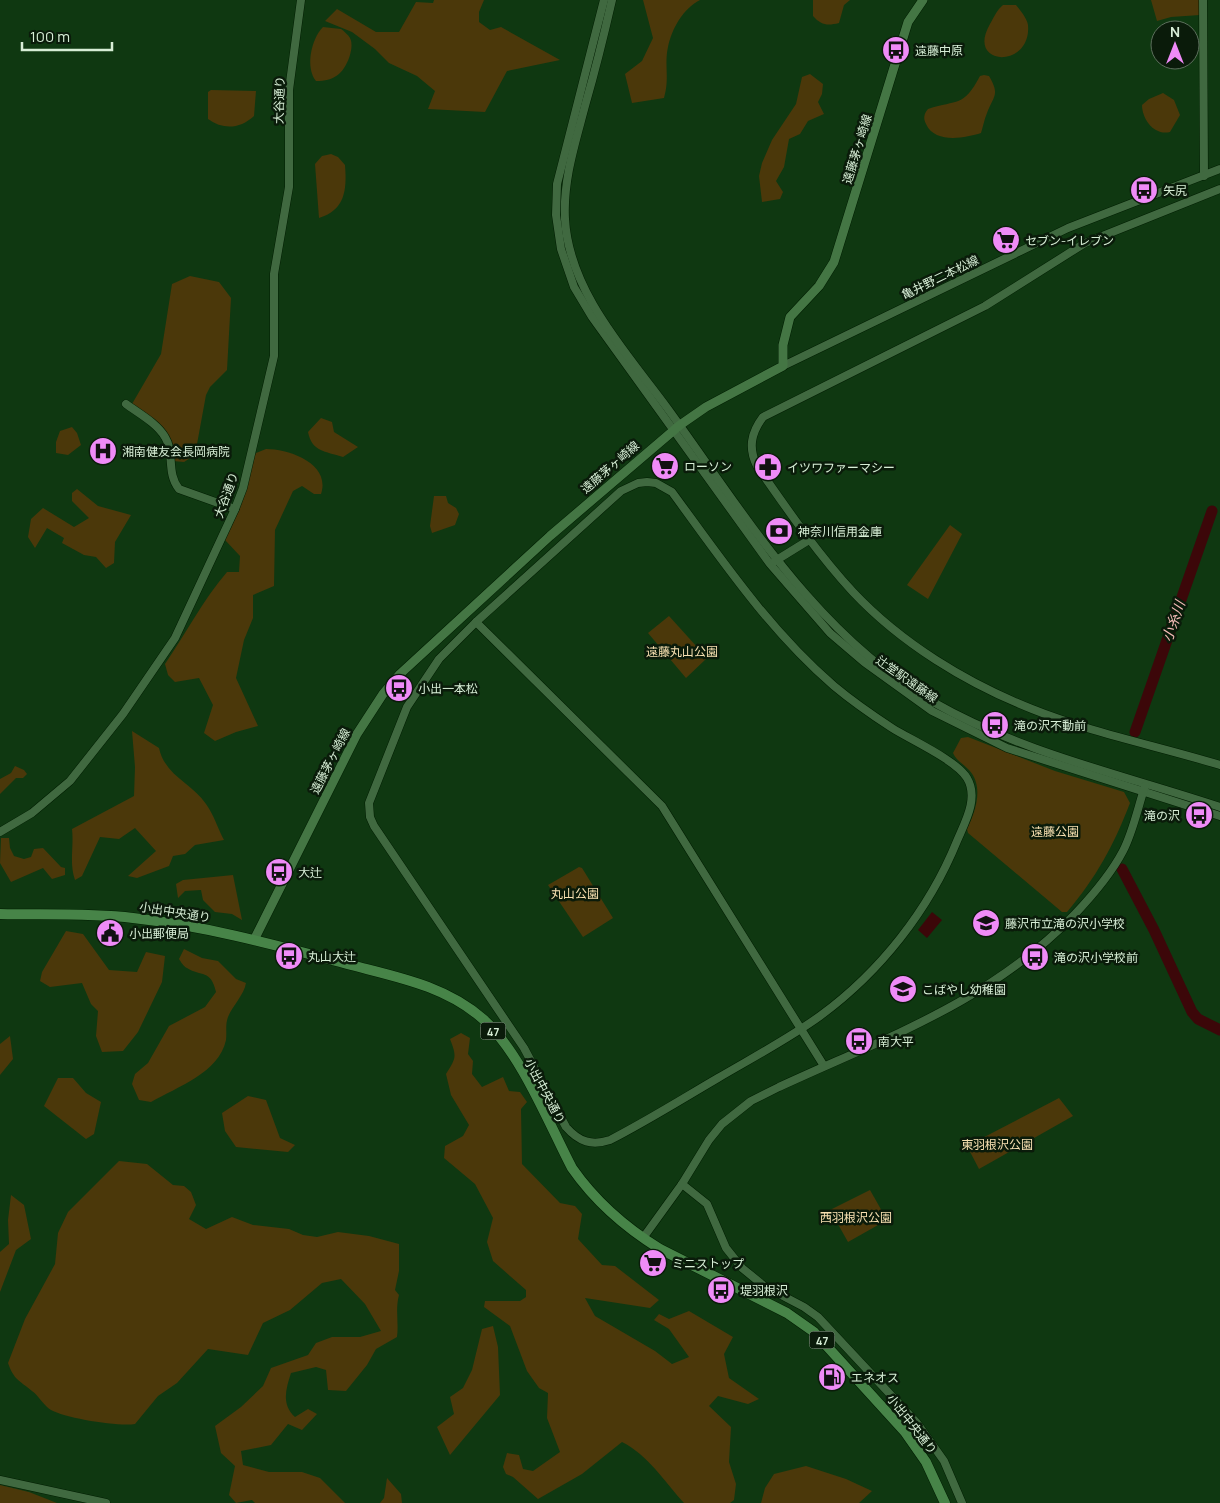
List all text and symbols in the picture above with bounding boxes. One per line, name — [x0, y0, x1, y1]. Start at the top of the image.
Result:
scale bar — [22, 20, 112, 52]
north arrow — [1150, 20, 1200, 70]
text: N — [1170, 22, 1180, 41]
text: 100 m — [30, 26, 70, 47]
bus stop icon: 遠藤中原 — [881, 35, 911, 65]
place label: 遠藤中原 — [915, 42, 963, 59]
street label: 大谷通り — [270, 76, 288, 124]
street label: 遠藤茅ヶ崎線 — [838, 112, 876, 186]
bus stop icon: 矢尻 — [1129, 175, 1159, 205]
place label: 矢尻 — [1163, 182, 1187, 199]
supermarket icon: セブン-イレブン — [991, 225, 1021, 255]
place label: セブン-イレブン — [1025, 232, 1114, 249]
street label: 亀井野二本松線 — [899, 251, 981, 303]
hospital icon: 湘南健友会長岡病院 — [88, 436, 118, 466]
street label: 遠藤茅ヶ崎線 — [577, 437, 643, 497]
place label: 湘南健友会長岡病院 — [122, 443, 230, 460]
supermarket icon: ローソン — [650, 451, 680, 481]
pharmacy icon: イツワファーマシー — [753, 452, 783, 482]
place label: ローソン — [684, 458, 732, 475]
place label: イツワファーマシー — [787, 459, 895, 476]
street label: 大谷通り — [210, 470, 242, 520]
bank icon: 神奈川信用金庫 — [764, 516, 794, 546]
place label: 神奈川信用金庫 — [798, 523, 882, 540]
water label: 小糸川 — [1157, 596, 1189, 644]
park label: 遠藤丸山公園 — [646, 643, 718, 660]
street label: 辻堂駅遠藤線 — [873, 651, 941, 707]
bus stop icon: 小出一本松 — [384, 673, 414, 703]
place label: 小出一本松 — [418, 680, 478, 697]
bus stop icon: 滝の沢不動前 — [980, 710, 1010, 740]
place label: 滝の沢不動前 — [1014, 717, 1086, 734]
street label: 遠藤茅ヶ崎線 — [306, 725, 354, 797]
bus stop icon: 滝の沢 — [1184, 800, 1214, 830]
place label: 滝の沢 — [1144, 807, 1180, 824]
park label: 遠藤公園 — [1031, 823, 1079, 840]
bus stop icon: 大辻 — [264, 857, 294, 887]
place label: 大辻 — [298, 864, 322, 881]
park label: 丸山公園 — [551, 885, 599, 902]
street label: 小出中央通り — [138, 898, 212, 926]
school or university icon: 藤沢市立滝の沢小学校 — [971, 908, 1001, 938]
place label: 藤沢市立滝の沢小学校 — [1005, 915, 1125, 932]
public building icon: 小出郵便局 — [95, 918, 125, 948]
place label: 小出郵便局 — [129, 925, 189, 942]
bus stop icon: 丸山大辻 — [274, 941, 304, 971]
bus stop icon: 滝の沢小学校前 — [1020, 942, 1050, 972]
place label: 丸山大辻 — [308, 948, 356, 965]
place label: 滝の沢小学校前 — [1054, 949, 1138, 966]
school or university icon: こばやし幼稚園 — [888, 974, 918, 1004]
place label: こばやし幼稚園 — [922, 981, 1006, 998]
road number: 47 — [480, 1022, 506, 1040]
bus stop icon: 南大平 — [844, 1026, 874, 1056]
place label: 南大平 — [878, 1033, 914, 1050]
street label: 小出中央通り — [521, 1055, 569, 1127]
park label: 東羽根沢公園 — [961, 1136, 1033, 1153]
park label: 西羽根沢公園 — [820, 1209, 892, 1226]
supermarket icon: ミニストップ — [638, 1248, 668, 1278]
place label: ミニストップ — [672, 1255, 744, 1272]
bus stop icon: 堤羽根沢 — [706, 1275, 736, 1305]
place label: 堤羽根沢 — [740, 1282, 788, 1299]
road number: 47 — [810, 1332, 834, 1348]
fuel station icon: エネオス — [817, 1362, 847, 1392]
place label: エネオス — [851, 1369, 899, 1386]
street label: 小出中央通り — [883, 1390, 941, 1458]

